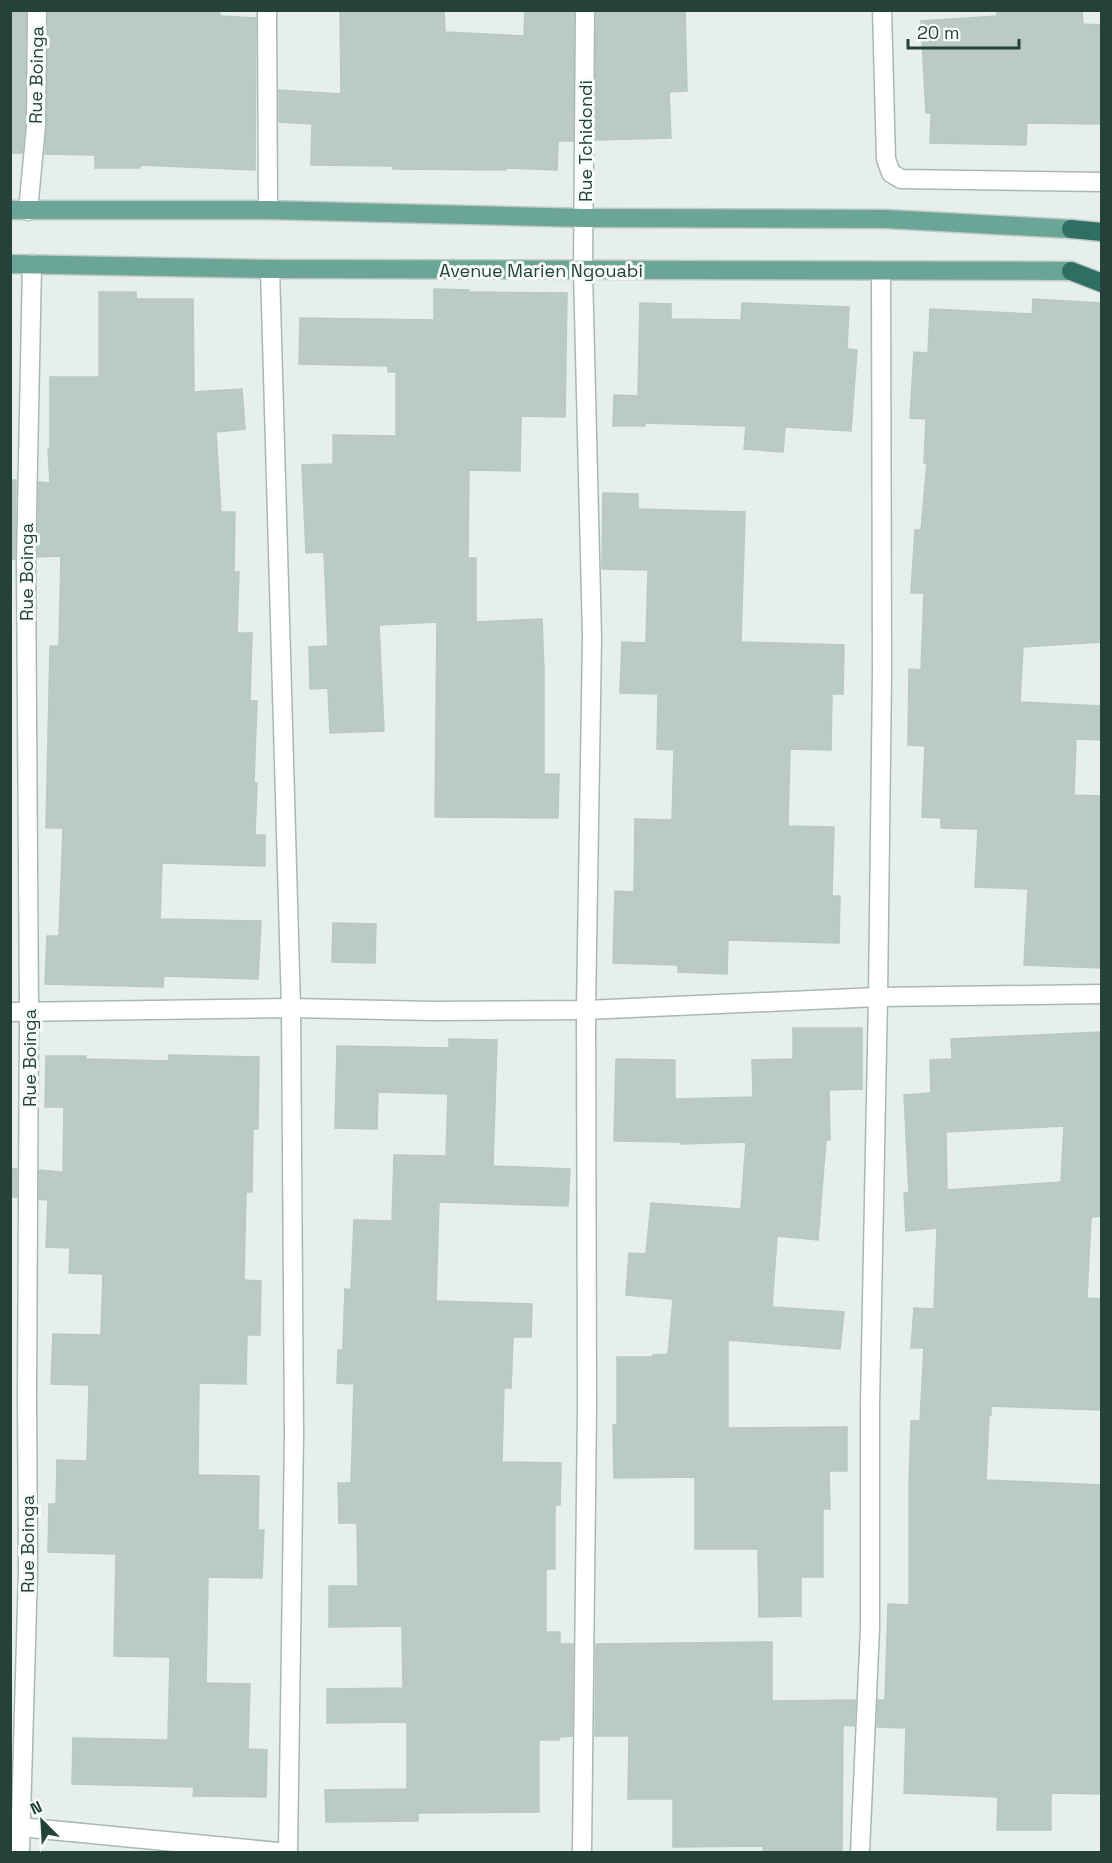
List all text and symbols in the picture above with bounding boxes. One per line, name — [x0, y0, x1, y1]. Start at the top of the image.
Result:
scale bar — [908, 12, 1019, 50]
text: 20 m — [917, 21, 960, 44]
street label: Rue Boinga — [24, 26, 48, 124]
street label: Rue Tchidondi — [574, 80, 597, 202]
street label: Avenue Marien Ngouabi — [439, 259, 643, 282]
street label: Rue Boinga — [15, 523, 38, 621]
street label: Rue Boinga — [18, 1009, 41, 1107]
street label: Rue Boinga — [16, 1495, 39, 1593]
north arrow — [12, 1791, 72, 1851]
text: N — [27, 1796, 45, 1820]

